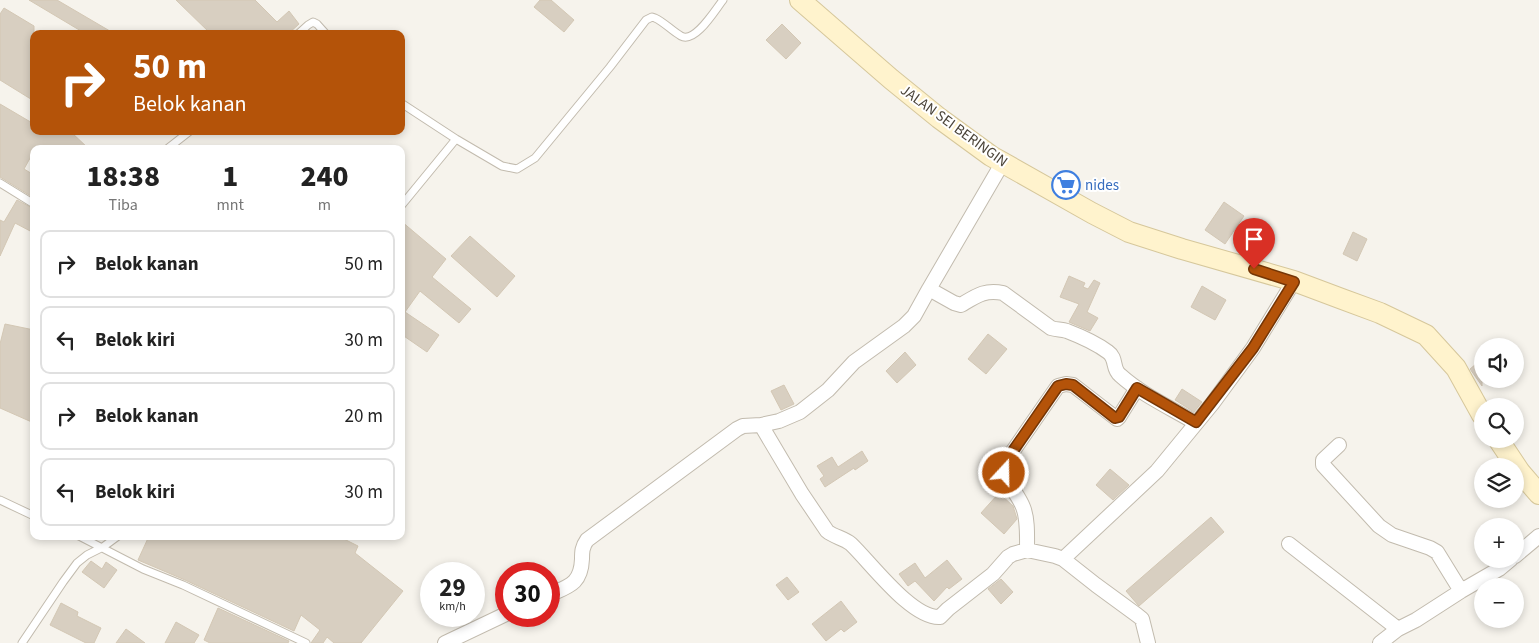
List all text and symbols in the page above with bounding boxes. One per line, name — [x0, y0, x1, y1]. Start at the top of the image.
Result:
text: 50 m — [133, 42, 207, 92]
icon: right — [50, 50, 115, 115]
street label: JALAN SEI BERINGIN — [896, 80, 1012, 172]
text: Belok kanan — [133, 88, 247, 120]
text: 18:38 — [87, 155, 160, 198]
text: 1 — [222, 155, 238, 198]
text: 240 — [300, 155, 348, 198]
supermarket icon: nides — [1051, 170, 1081, 200]
place label: nides — [1085, 175, 1119, 196]
text: Tiba — [109, 194, 138, 216]
text: mnt — [216, 194, 244, 216]
text: m — [318, 194, 331, 216]
pin — [1233, 218, 1275, 269]
icon: arrive — [1240, 225, 1268, 253]
icon: right — [52, 250, 80, 278]
text: Belok kanan — [95, 251, 199, 278]
text: 50 m — [345, 251, 383, 278]
icon: left — [52, 326, 80, 354]
text: Belok kiri — [95, 327, 175, 354]
text: 30 m — [345, 327, 383, 354]
map controls — [1474, 338, 1524, 628]
button: sound — [1474, 338, 1524, 388]
button: search — [1474, 398, 1524, 448]
icon: right — [52, 402, 80, 430]
text: Belok kanan — [95, 403, 199, 430]
text: 20 m — [345, 403, 383, 430]
position arrow — [977, 446, 1029, 498]
button: layers — [1474, 458, 1524, 508]
icon: left — [52, 478, 80, 506]
text: Belok kiri — [95, 479, 175, 506]
text: 30 m — [345, 479, 383, 506]
button: + — [1474, 518, 1524, 568]
speed limit sign: 30 — [495, 562, 560, 627]
text: 29 — [439, 570, 466, 606]
button: − — [1474, 578, 1524, 628]
text: km/h — [439, 598, 466, 615]

